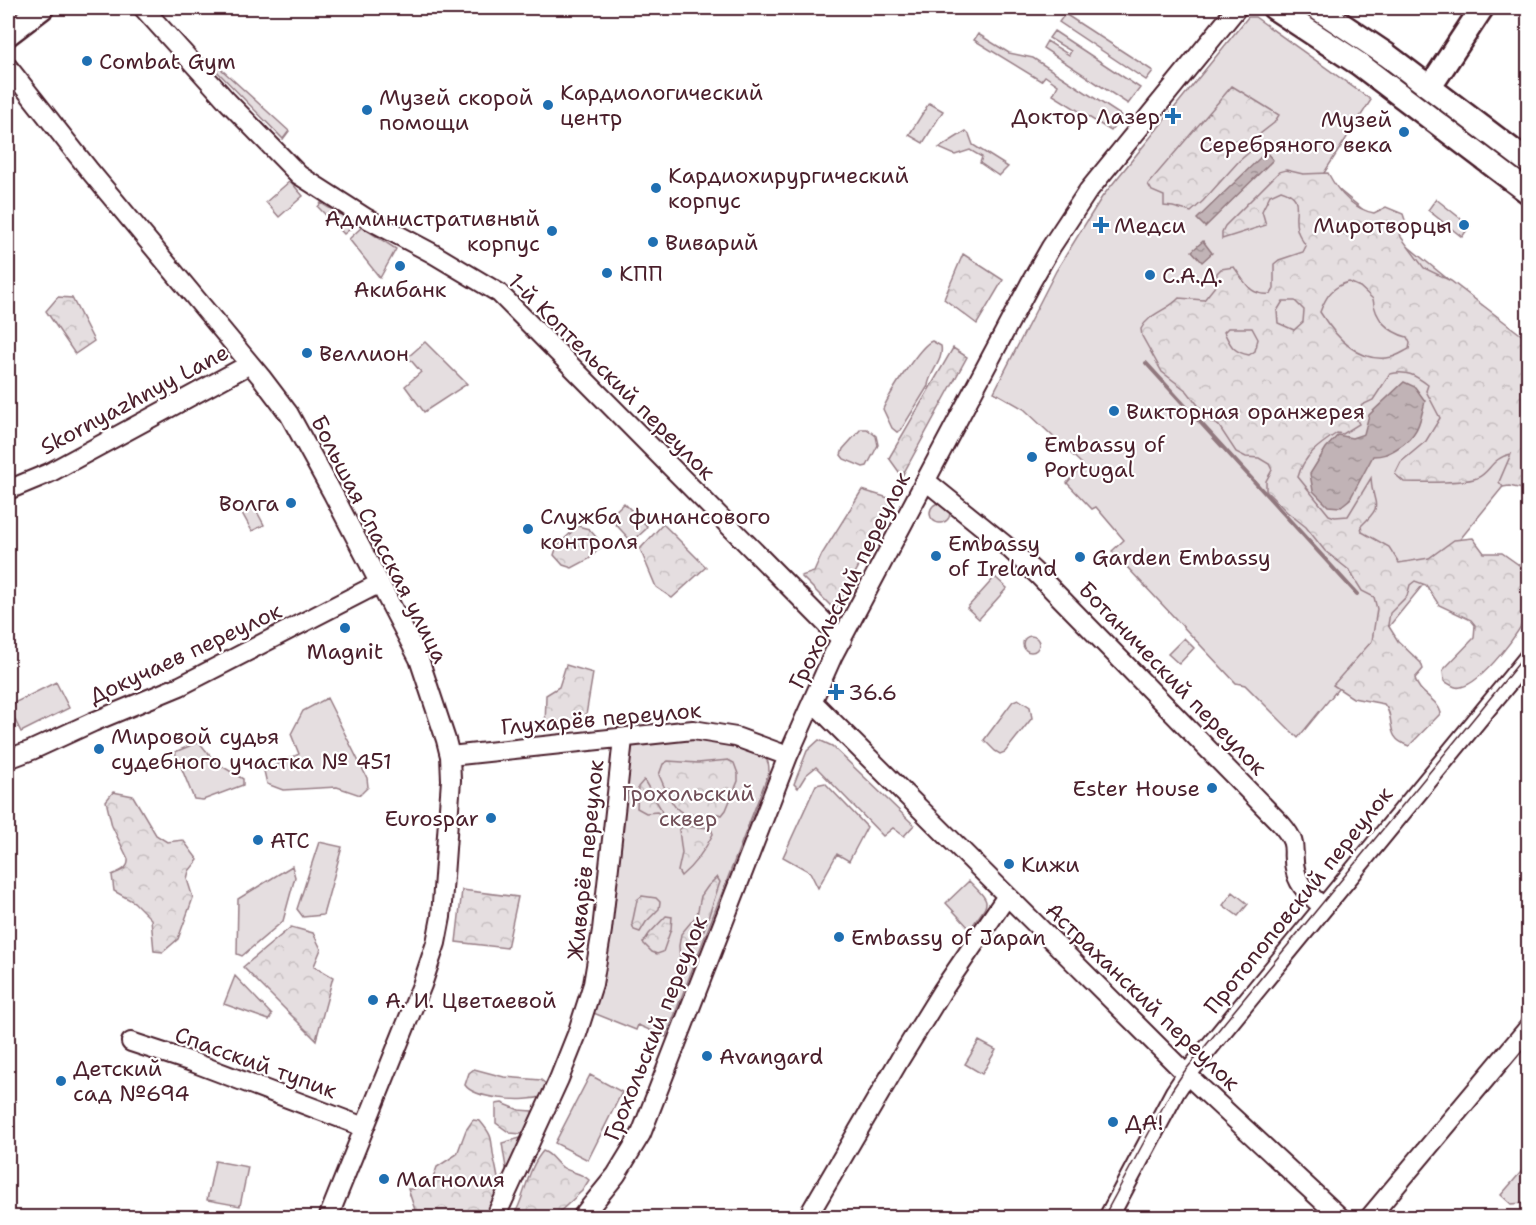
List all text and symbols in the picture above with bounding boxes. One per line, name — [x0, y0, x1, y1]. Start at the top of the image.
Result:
place label: Combat Gym — [99, 47, 236, 76]
marker: Combat Gym — [80, 54, 94, 68]
place label: Кардиологический центр — [560, 78, 763, 132]
place label: Музей скорой помощи — [379, 83, 533, 137]
marker: Кардиологический центр — [541, 98, 555, 112]
place label: Доктор Лазер — [1011, 102, 1160, 131]
marker: Музей скорой помощи — [360, 103, 374, 117]
place label: Музей Серебряного века — [1199, 105, 1392, 159]
marker: Доктор Лазер — [1164, 107, 1182, 125]
marker: Музей Серебряного века — [1397, 125, 1411, 139]
place label: Кардиохирургический корпус — [668, 161, 909, 215]
marker: Кардиохирургический корпус — [649, 181, 663, 195]
place label: Административный корпус — [324, 204, 540, 258]
place label: Медси — [1114, 211, 1186, 240]
place label: Миротворцы — [1313, 211, 1452, 240]
marker: Медси — [1092, 216, 1110, 234]
marker: Миротворцы — [1457, 218, 1471, 232]
marker: Административный корпус — [545, 224, 559, 238]
place label: Виварий — [665, 228, 758, 257]
marker: Виварий — [646, 235, 660, 249]
marker: Акибанк — [393, 259, 407, 273]
place label: КПП — [619, 259, 663, 288]
place label: С.А.Д. — [1162, 261, 1223, 290]
marker: КПП — [600, 266, 614, 280]
street label: 1-й Коптельский переулок — [502, 267, 722, 486]
marker: С.А.Д. — [1143, 268, 1157, 282]
place label: Акибанк — [353, 275, 447, 304]
street label: Skornyazhnyy Lane — [35, 338, 233, 461]
place label: Веллион — [319, 339, 409, 368]
marker: Веллион — [300, 346, 314, 360]
place label: Викторная оранжерея — [1126, 397, 1365, 426]
marker: Викторная оранжерея — [1107, 404, 1121, 418]
street label: Большая Спасская улица — [304, 410, 455, 668]
place label: Embassy of Portugal — [1044, 430, 1166, 484]
marker: Embassy of Portugal — [1025, 450, 1039, 464]
street label: Грохольский переулок — [782, 467, 917, 694]
place label: Волга — [219, 489, 279, 518]
marker: Волга — [284, 496, 298, 510]
place label: Служба финансового контроля — [540, 502, 771, 556]
marker: Служба финансового контроля — [521, 522, 535, 536]
place label: Embassy of Ireland — [948, 529, 1057, 583]
place label: Garden Embassy — [1092, 543, 1271, 572]
marker: Embassy of Ireland — [929, 549, 943, 563]
marker: Garden Embassy — [1073, 550, 1087, 564]
street label: Ботанический переулок — [1072, 575, 1273, 782]
street label: Докучаев переулок — [84, 596, 286, 711]
marker: Magnit — [338, 621, 352, 635]
place label: Magnit — [307, 637, 383, 666]
place label: 36.6 — [848, 678, 897, 707]
marker: 36.6 — [829, 685, 843, 699]
street label: Глухарёв переулок — [499, 695, 703, 742]
place label: Мировой судья судебного участка № 451 — [111, 722, 392, 776]
marker: Мировой судья судебного участка № 451 — [92, 742, 106, 756]
street label: Живарёв переулок — [561, 758, 610, 962]
place label: Ester House — [1073, 774, 1200, 803]
park label: Грохольский сквер — [621, 779, 755, 833]
street label: Протопоповский переулок — [1198, 780, 1399, 1020]
marker: Ester House — [1205, 781, 1219, 795]
place label: Eurospar — [385, 804, 479, 833]
marker: Eurospar — [484, 811, 498, 825]
place label: АТС — [270, 826, 310, 855]
marker: АТС — [251, 833, 265, 847]
place label: Кижи — [1021, 850, 1080, 879]
marker: Кижи — [1002, 857, 1016, 871]
street label: Астраханский переулок — [1039, 896, 1246, 1097]
street label: Грохольский переулок — [597, 911, 714, 1145]
place label: Embassy of Japan — [851, 923, 1046, 952]
marker: Embassy of Japan — [832, 930, 846, 944]
place label: А. И. Цветаевой — [385, 986, 556, 1015]
marker: А. И. Цветаевой — [366, 993, 380, 1007]
street label: Спасский тупик — [171, 1020, 341, 1105]
place label: Avangard — [719, 1042, 823, 1071]
marker: Avangard — [700, 1049, 714, 1063]
place label: Детский сад №694 — [73, 1054, 190, 1108]
marker: Детский сад №694 — [54, 1074, 68, 1088]
place label: ДА! — [1125, 1108, 1163, 1137]
marker: ДА! — [1106, 1115, 1120, 1129]
place label: Магнолия — [396, 1165, 505, 1194]
marker: Магнолия — [377, 1172, 391, 1186]

